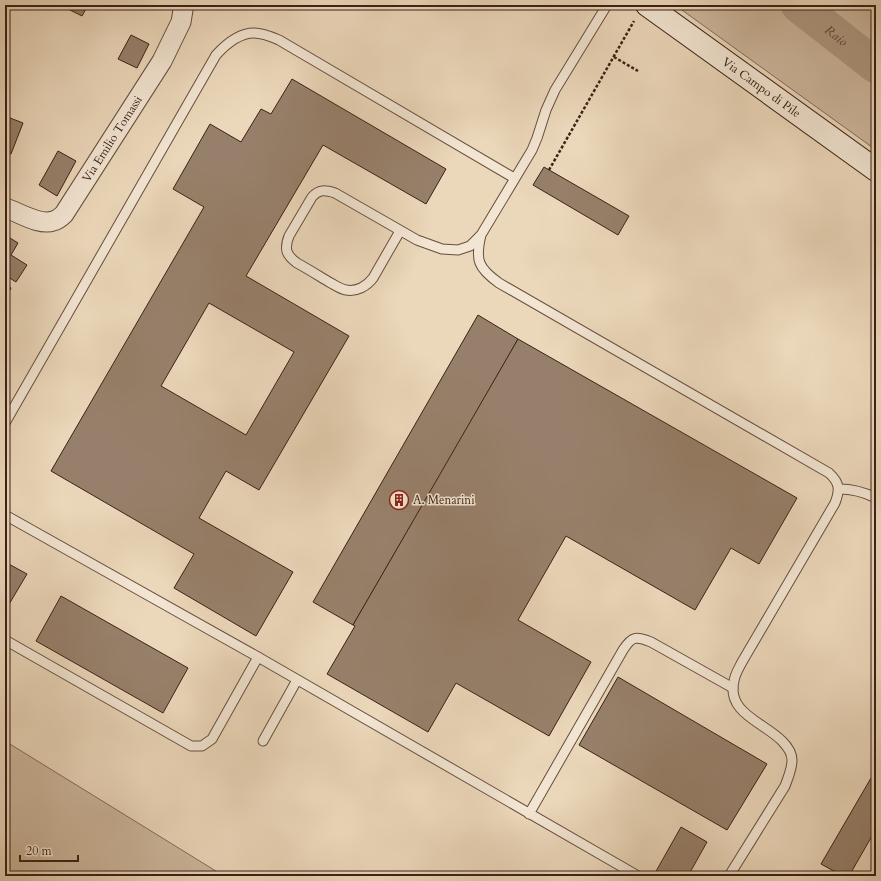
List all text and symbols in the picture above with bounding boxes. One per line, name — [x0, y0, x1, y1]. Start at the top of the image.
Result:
water label: Raio — [821, 21, 851, 51]
street label: Via Campo di Pile — [719, 54, 804, 121]
street label: Via Emilio Tomassi — [78, 92, 146, 185]
building icon: A. Menarini — [388, 489, 410, 511]
place label: A. Menarini — [413, 492, 475, 508]
scale bar — [20, 837, 78, 863]
text: 20 m — [26, 843, 53, 859]

